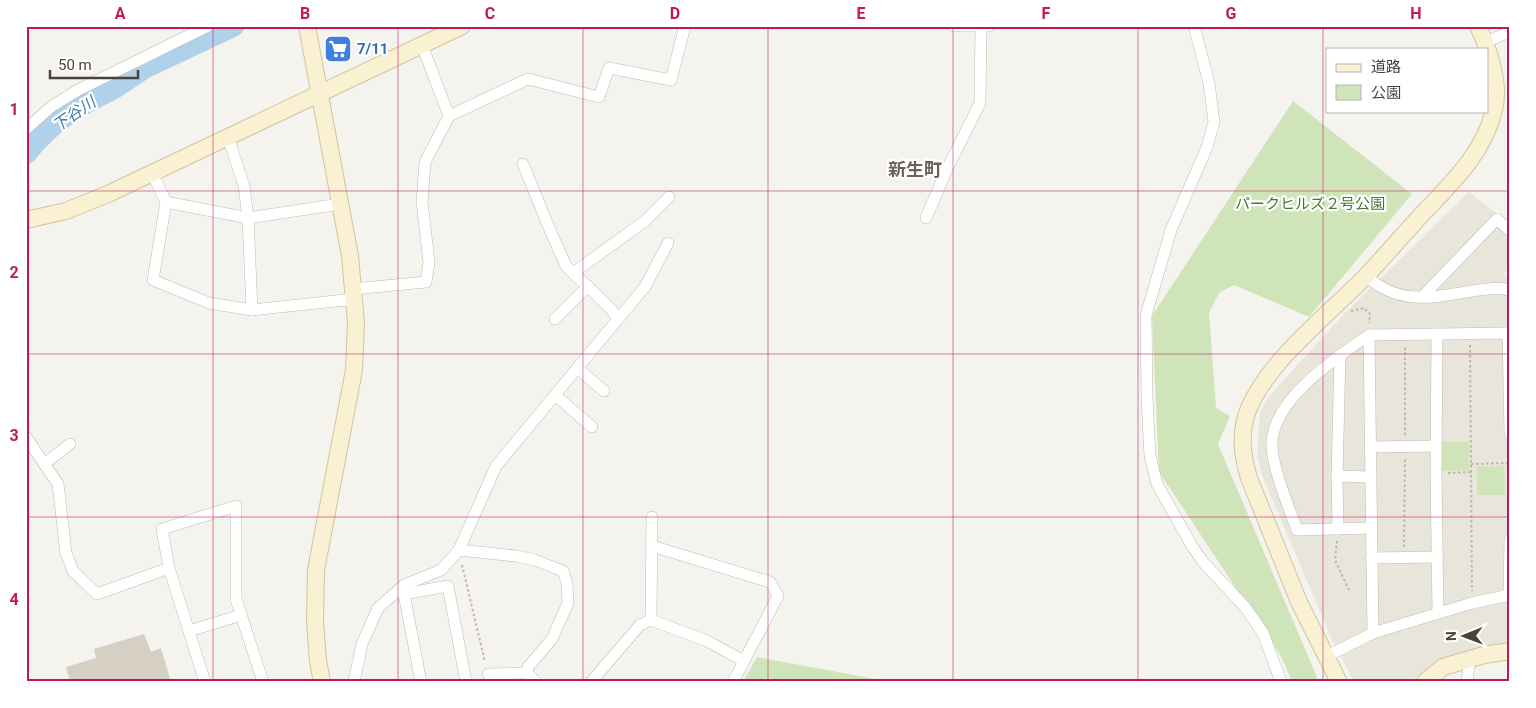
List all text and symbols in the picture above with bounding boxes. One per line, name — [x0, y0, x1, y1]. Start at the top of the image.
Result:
text: A — [115, 4, 126, 23]
text: B — [300, 4, 310, 23]
text: C — [485, 4, 495, 23]
text: D — [670, 4, 680, 23]
text: E — [857, 4, 866, 23]
text: F — [1042, 4, 1051, 23]
text: G — [1226, 4, 1237, 23]
text: H — [1410, 4, 1422, 23]
supermarket icon: 7/11 — [323, 34, 353, 64]
place label: 7/11 — [357, 40, 388, 58]
scale bar — [50, 48, 138, 80]
legend — [1326, 48, 1488, 112]
text: 50 m — [58, 56, 92, 74]
text: 道路 — [1371, 58, 1401, 76]
text: 公園 — [1371, 84, 1401, 102]
water label: 下谷川 — [49, 91, 101, 136]
text: 1 — [9, 100, 19, 119]
district label: 新生町 — [888, 159, 942, 180]
park label: パークヒルズ２号公園 — [1235, 195, 1385, 213]
text: 2 — [9, 263, 19, 282]
text: 3 — [9, 426, 19, 445]
text: 4 — [9, 590, 19, 609]
north arrow — [1438, 610, 1488, 660]
text: N — [1443, 631, 1459, 641]

